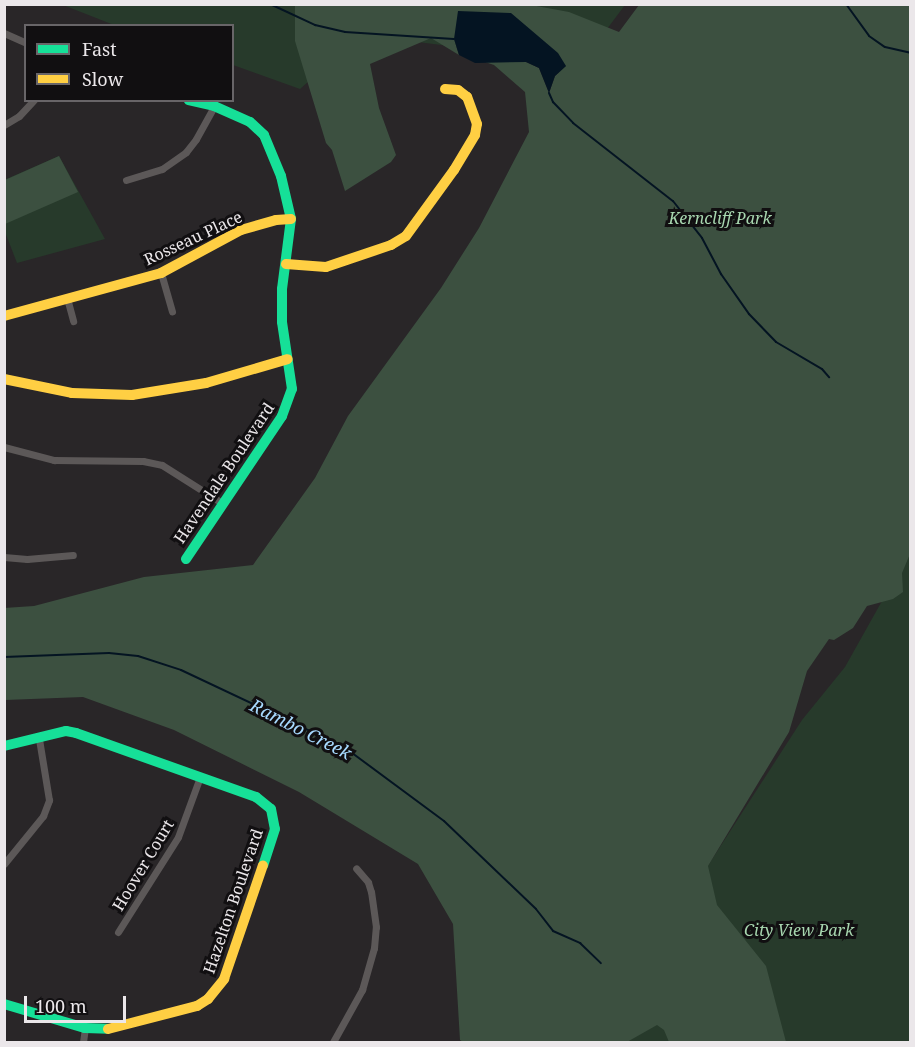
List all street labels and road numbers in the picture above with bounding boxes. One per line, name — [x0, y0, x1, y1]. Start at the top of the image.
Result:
street label: Rosseau Place — [141, 207, 245, 269]
street label: Havendale Boulevard — [170, 399, 278, 547]
street label: Hoover Court — [108, 816, 178, 914]
street label: Hazelton Boulevard — [199, 826, 267, 976]

